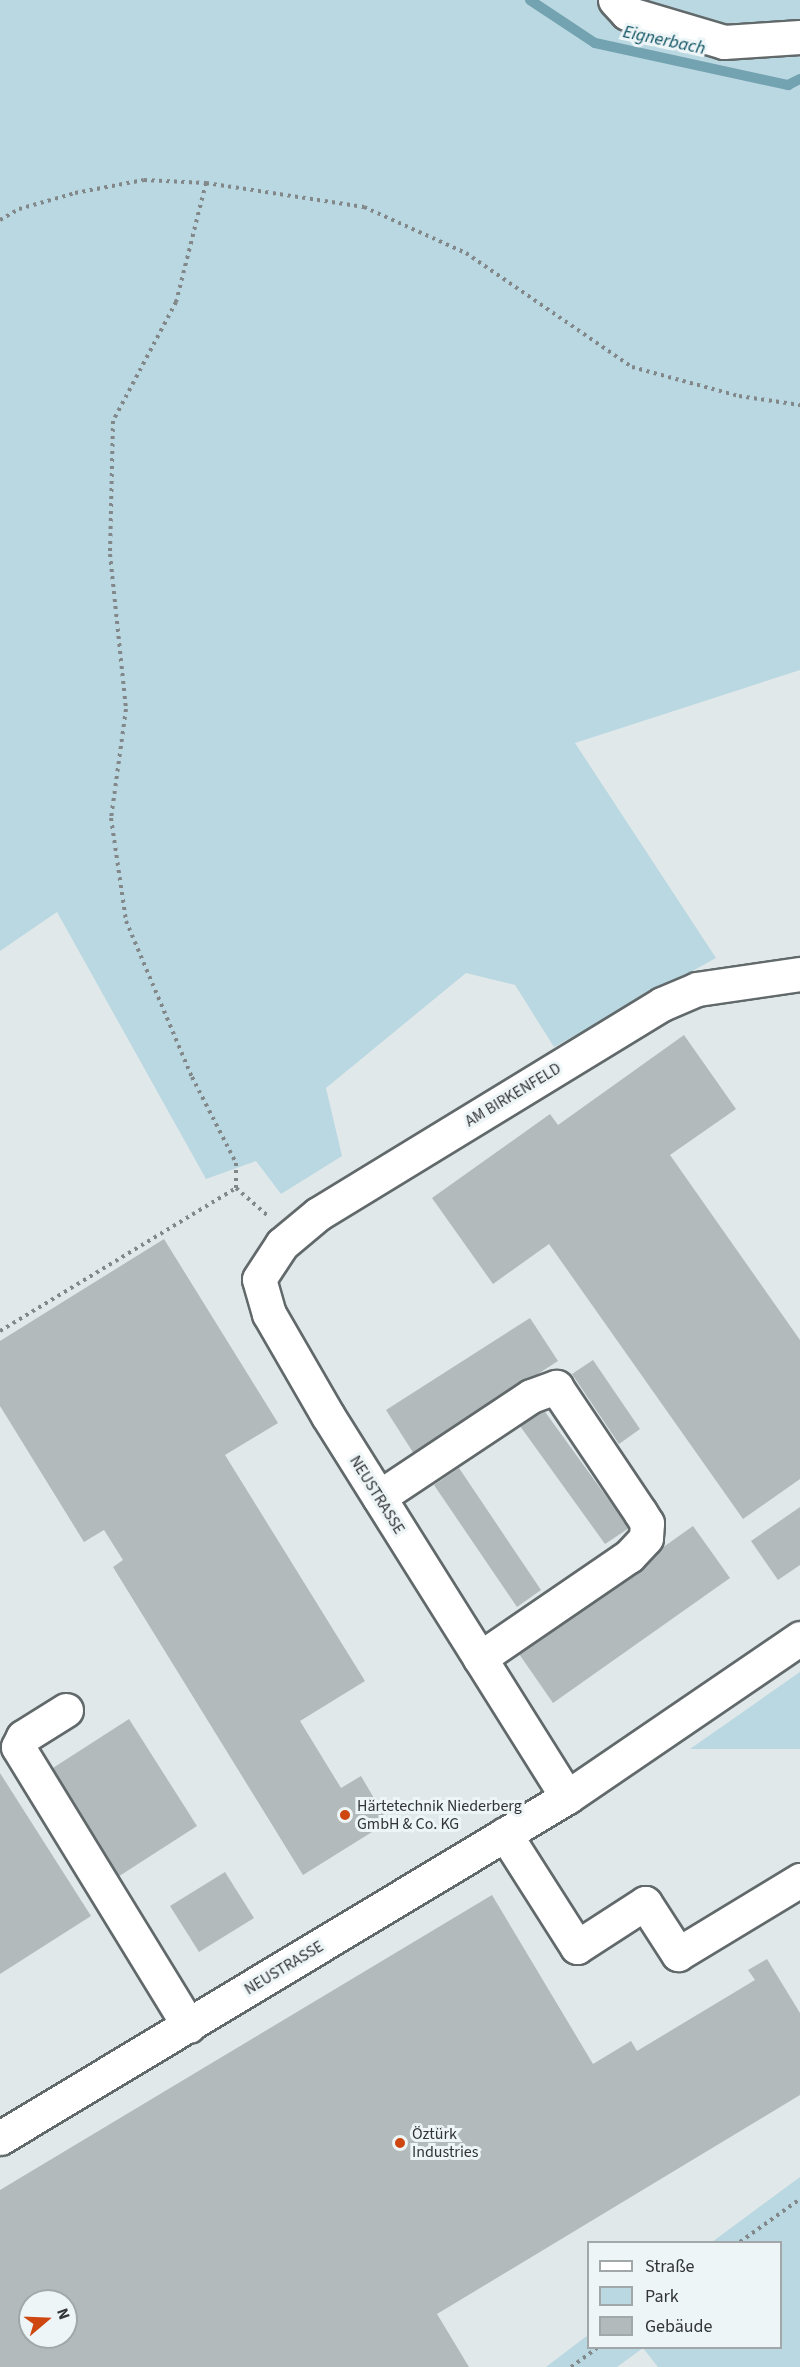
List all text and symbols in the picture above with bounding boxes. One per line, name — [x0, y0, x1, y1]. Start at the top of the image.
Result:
water label: Eignerbach — [621, 22, 707, 60]
street label: AM BIRKENFELD — [462, 1059, 564, 1131]
street label: NEUSTRASSE — [345, 1452, 409, 1538]
place label: Härtetechnik Niederberg GmbH & Co. KG — [357, 1796, 522, 1834]
marker: Härtetechnik Niederberg GmbH & Co. KG — [338, 1808, 352, 1822]
street label: NEUSTRASSE — [241, 1937, 327, 1999]
place label: Öztürk Industries — [412, 2124, 478, 2162]
marker: Öztürk Industries — [393, 2136, 407, 2150]
legend — [587, 2241, 782, 2349]
text: Straße — [645, 2254, 694, 2279]
text: Park — [645, 2284, 679, 2309]
north arrow — [18, 2289, 78, 2349]
text: N — [51, 2305, 75, 2322]
text: Gebäude — [645, 2314, 713, 2339]

